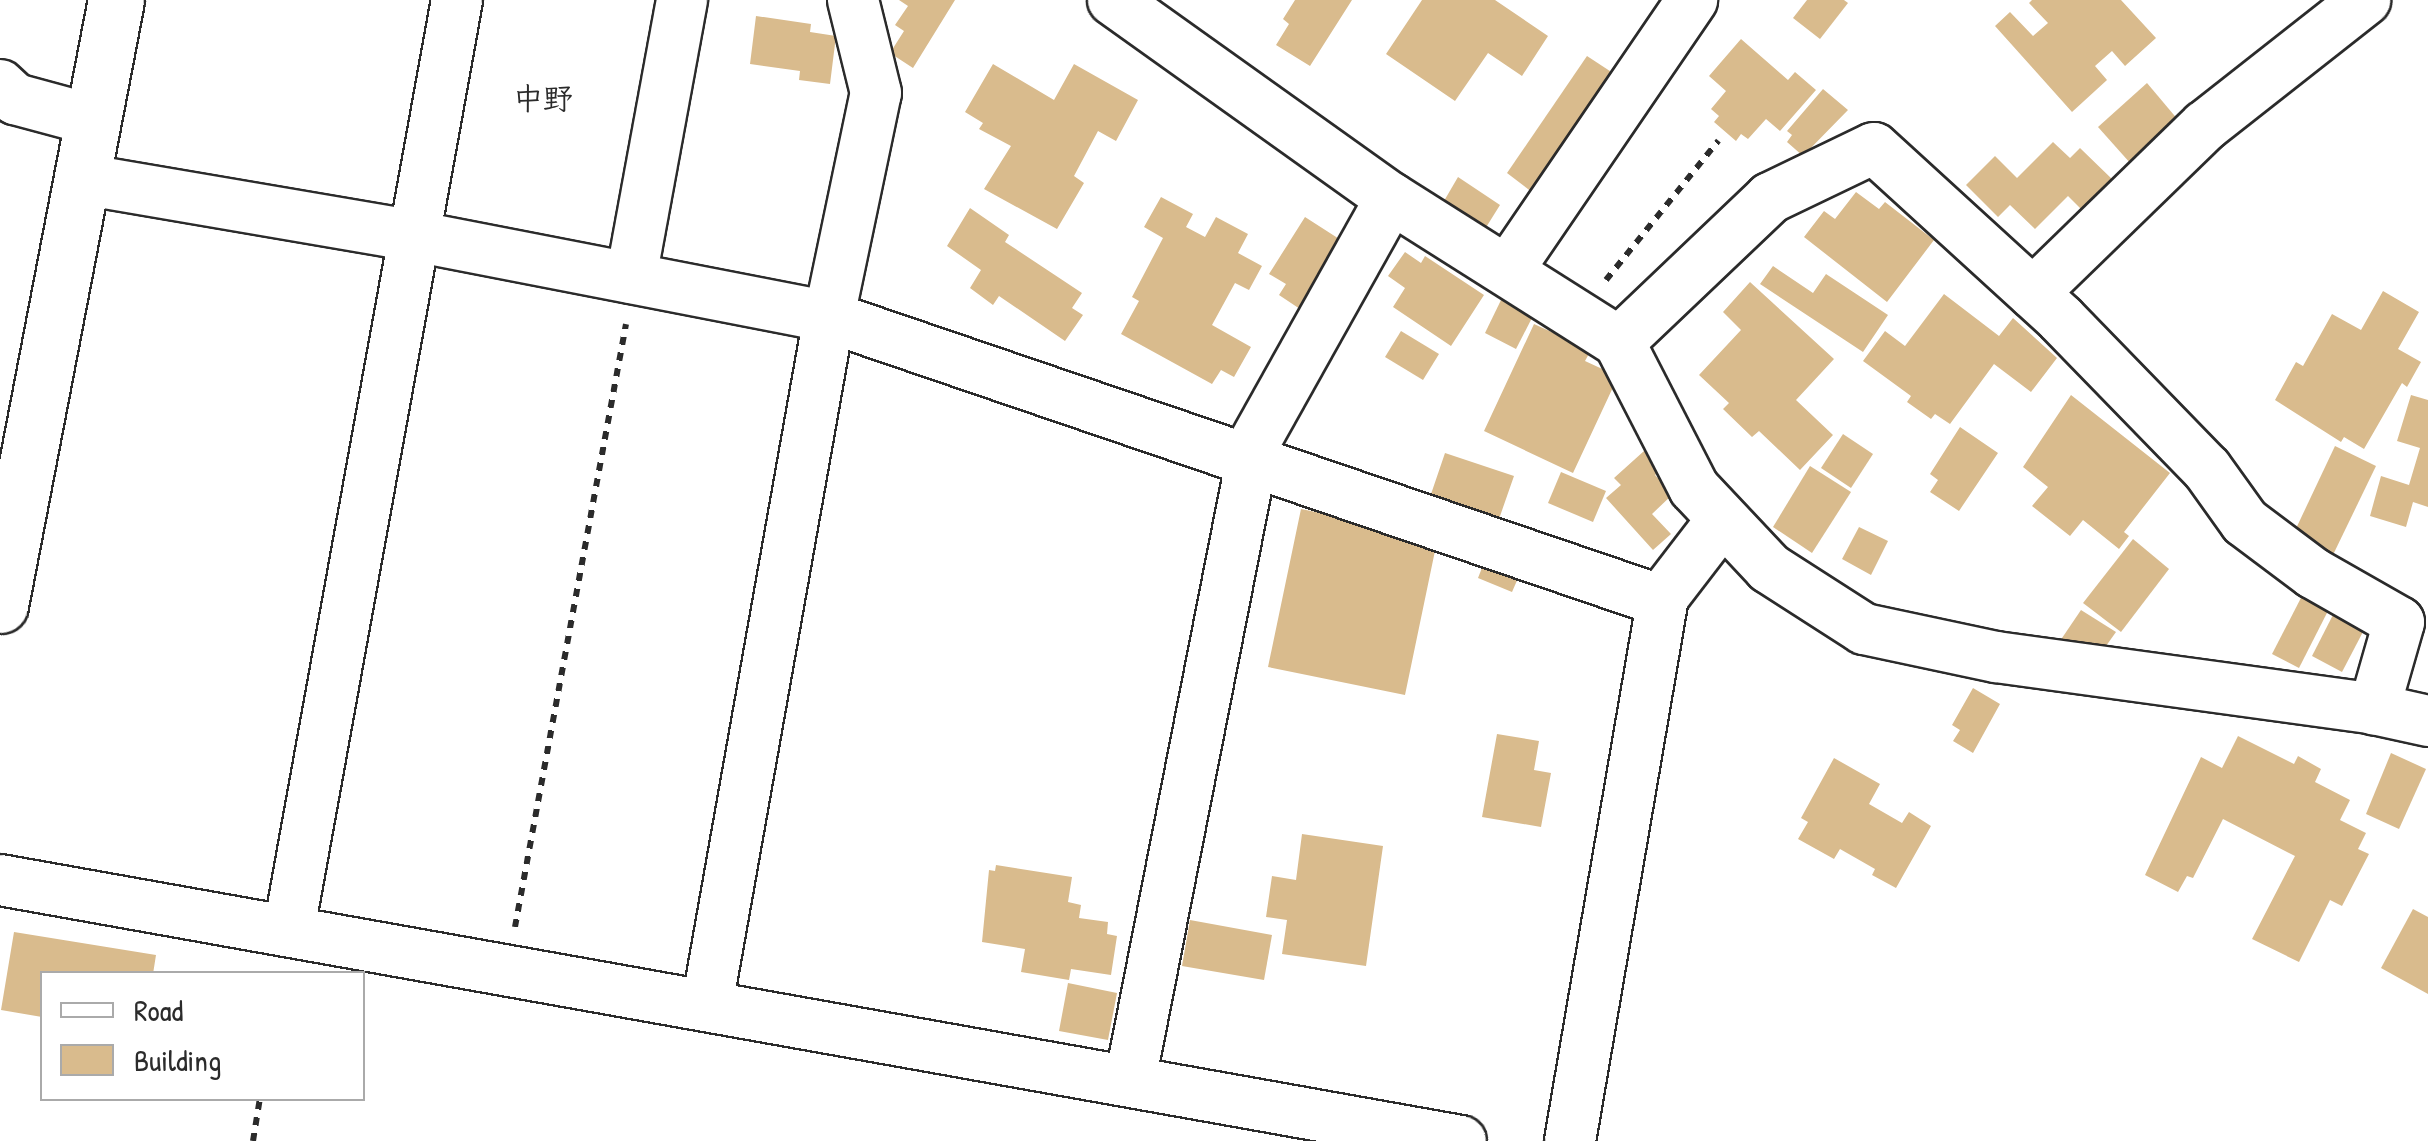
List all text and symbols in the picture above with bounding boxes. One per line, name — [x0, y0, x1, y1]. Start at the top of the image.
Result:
district label: 中野 — [513, 80, 573, 116]
legend — [40, 971, 365, 1101]
text: Road — [134, 990, 183, 1030]
text: Building — [134, 1040, 221, 1080]

